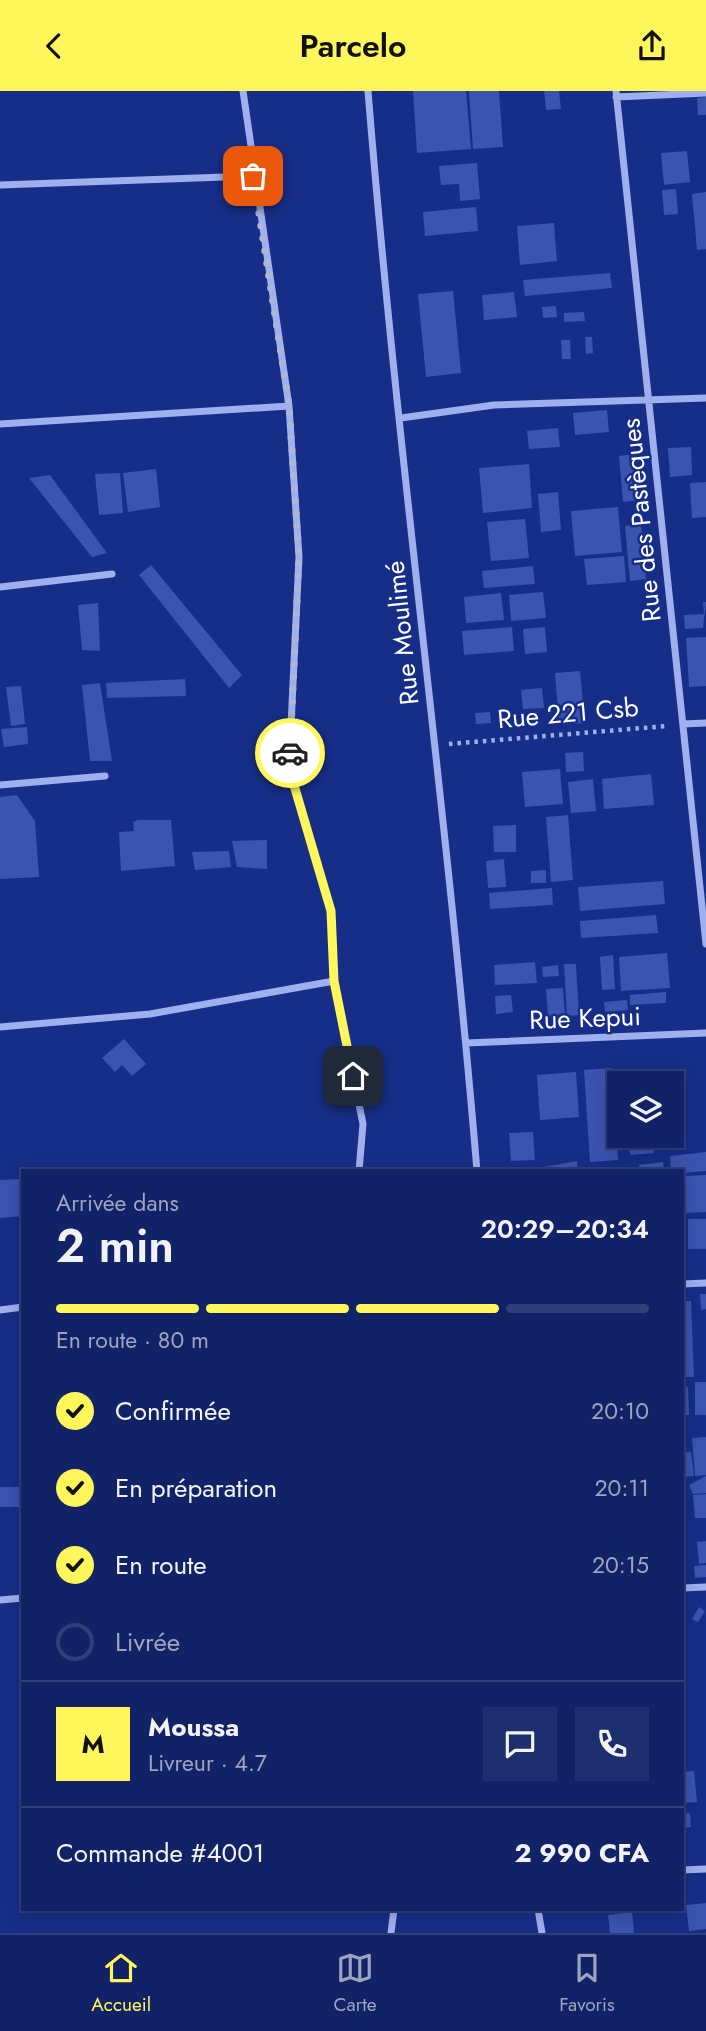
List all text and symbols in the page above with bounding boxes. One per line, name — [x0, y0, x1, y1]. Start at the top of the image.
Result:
text: Parcelo — [300, 23, 406, 69]
icon: back — [35, 27, 73, 65]
icon: share — [633, 27, 671, 65]
pin — [223, 146, 283, 206]
icon: bag — [234, 157, 272, 195]
street label: Rue des Pastèques — [611, 416, 671, 624]
street label: Rue Moulimé — [376, 559, 428, 707]
street label: Rue 221 Csb — [496, 688, 640, 738]
courier — [255, 718, 325, 788]
icon: car — [271, 734, 309, 772]
street label: Rue Kepui — [528, 997, 642, 1039]
pin — [323, 1046, 383, 1106]
icon: home — [334, 1057, 372, 1095]
map controls — [607, 1071, 684, 1148]
button: layers — [607, 1071, 684, 1148]
text: Arrivée dans — [56, 1186, 179, 1220]
text: 20:29–20:34 — [481, 1210, 649, 1248]
text: 2 min — [56, 1213, 174, 1279]
text: En route · 80 m — [56, 1323, 209, 1357]
icon: check — [56, 1392, 94, 1430]
text: Confirmée — [115, 1392, 231, 1430]
text: 20:10 — [591, 1394, 649, 1428]
icon: check — [56, 1469, 94, 1507]
text: En préparation — [115, 1469, 277, 1507]
text: 20:11 — [595, 1471, 649, 1505]
icon: check — [56, 1546, 94, 1584]
text: En route — [115, 1546, 207, 1584]
text: 20:15 — [592, 1548, 649, 1582]
text: Livrée — [115, 1623, 180, 1661]
button: chat — [483, 1707, 557, 1781]
button: phone — [575, 1707, 649, 1781]
text: Moussa — [148, 1708, 239, 1746]
text: M — [81, 1725, 105, 1763]
text: Livreur · 4.7 — [148, 1746, 267, 1780]
text: Commande #4001 — [56, 1834, 265, 1872]
text: 2 990 CFA — [514, 1834, 649, 1872]
tab: Accueil — [91, 1949, 151, 2018]
tab: Carte — [334, 1949, 377, 2018]
tab: Favoris — [559, 1949, 615, 2018]

